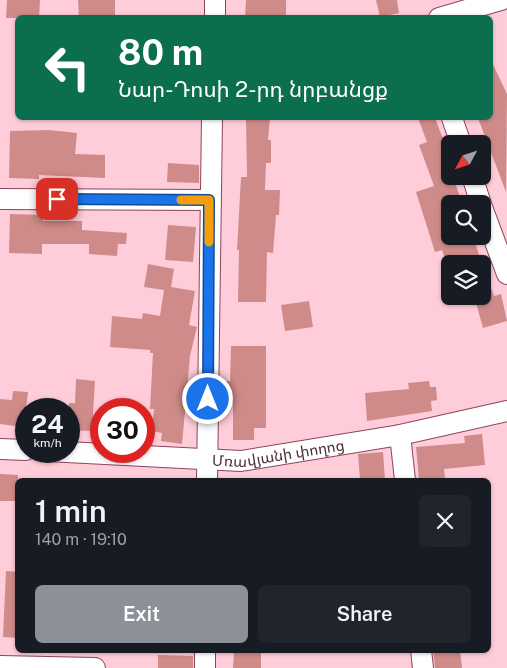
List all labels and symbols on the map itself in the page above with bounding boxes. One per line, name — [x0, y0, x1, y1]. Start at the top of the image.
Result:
north arrow — [441, 135, 491, 185]
pin — [36, 178, 78, 220]
position arrow — [181, 372, 233, 424]
speed limit sign: 30 — [90, 398, 155, 463]
street label: Մռավյանի փողոց — [212, 436, 346, 470]

